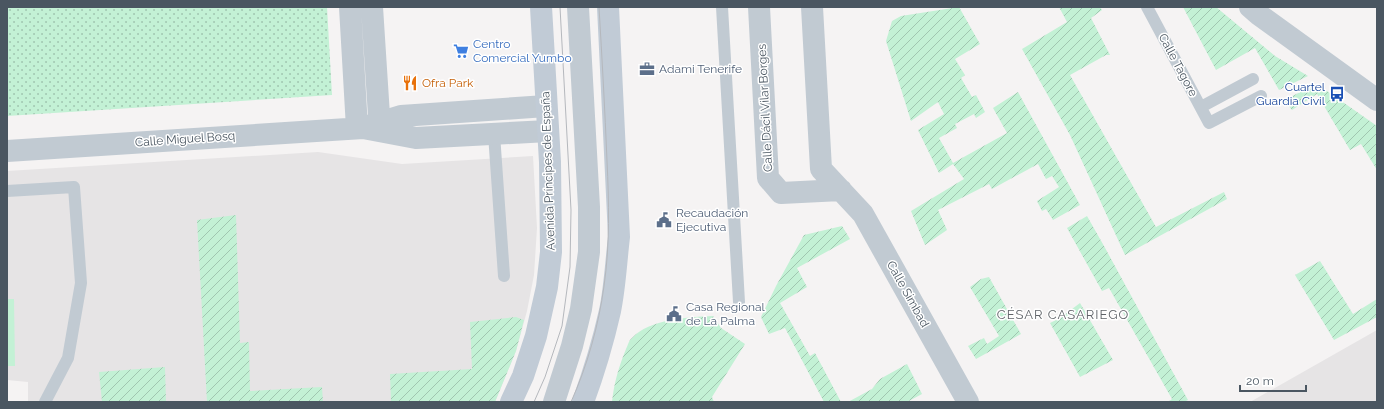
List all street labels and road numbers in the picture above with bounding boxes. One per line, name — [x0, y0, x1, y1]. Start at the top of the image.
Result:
street label: Calle Tagore — [1156, 31, 1200, 99]
street label: Calle Dácil Vilar Borges — [755, 43, 775, 172]
street label: Avenida Príncipes de España — [538, 91, 558, 251]
street label: Calle Miguel Bosq — [134, 129, 236, 149]
street label: Calle Simbad — [884, 258, 932, 330]

